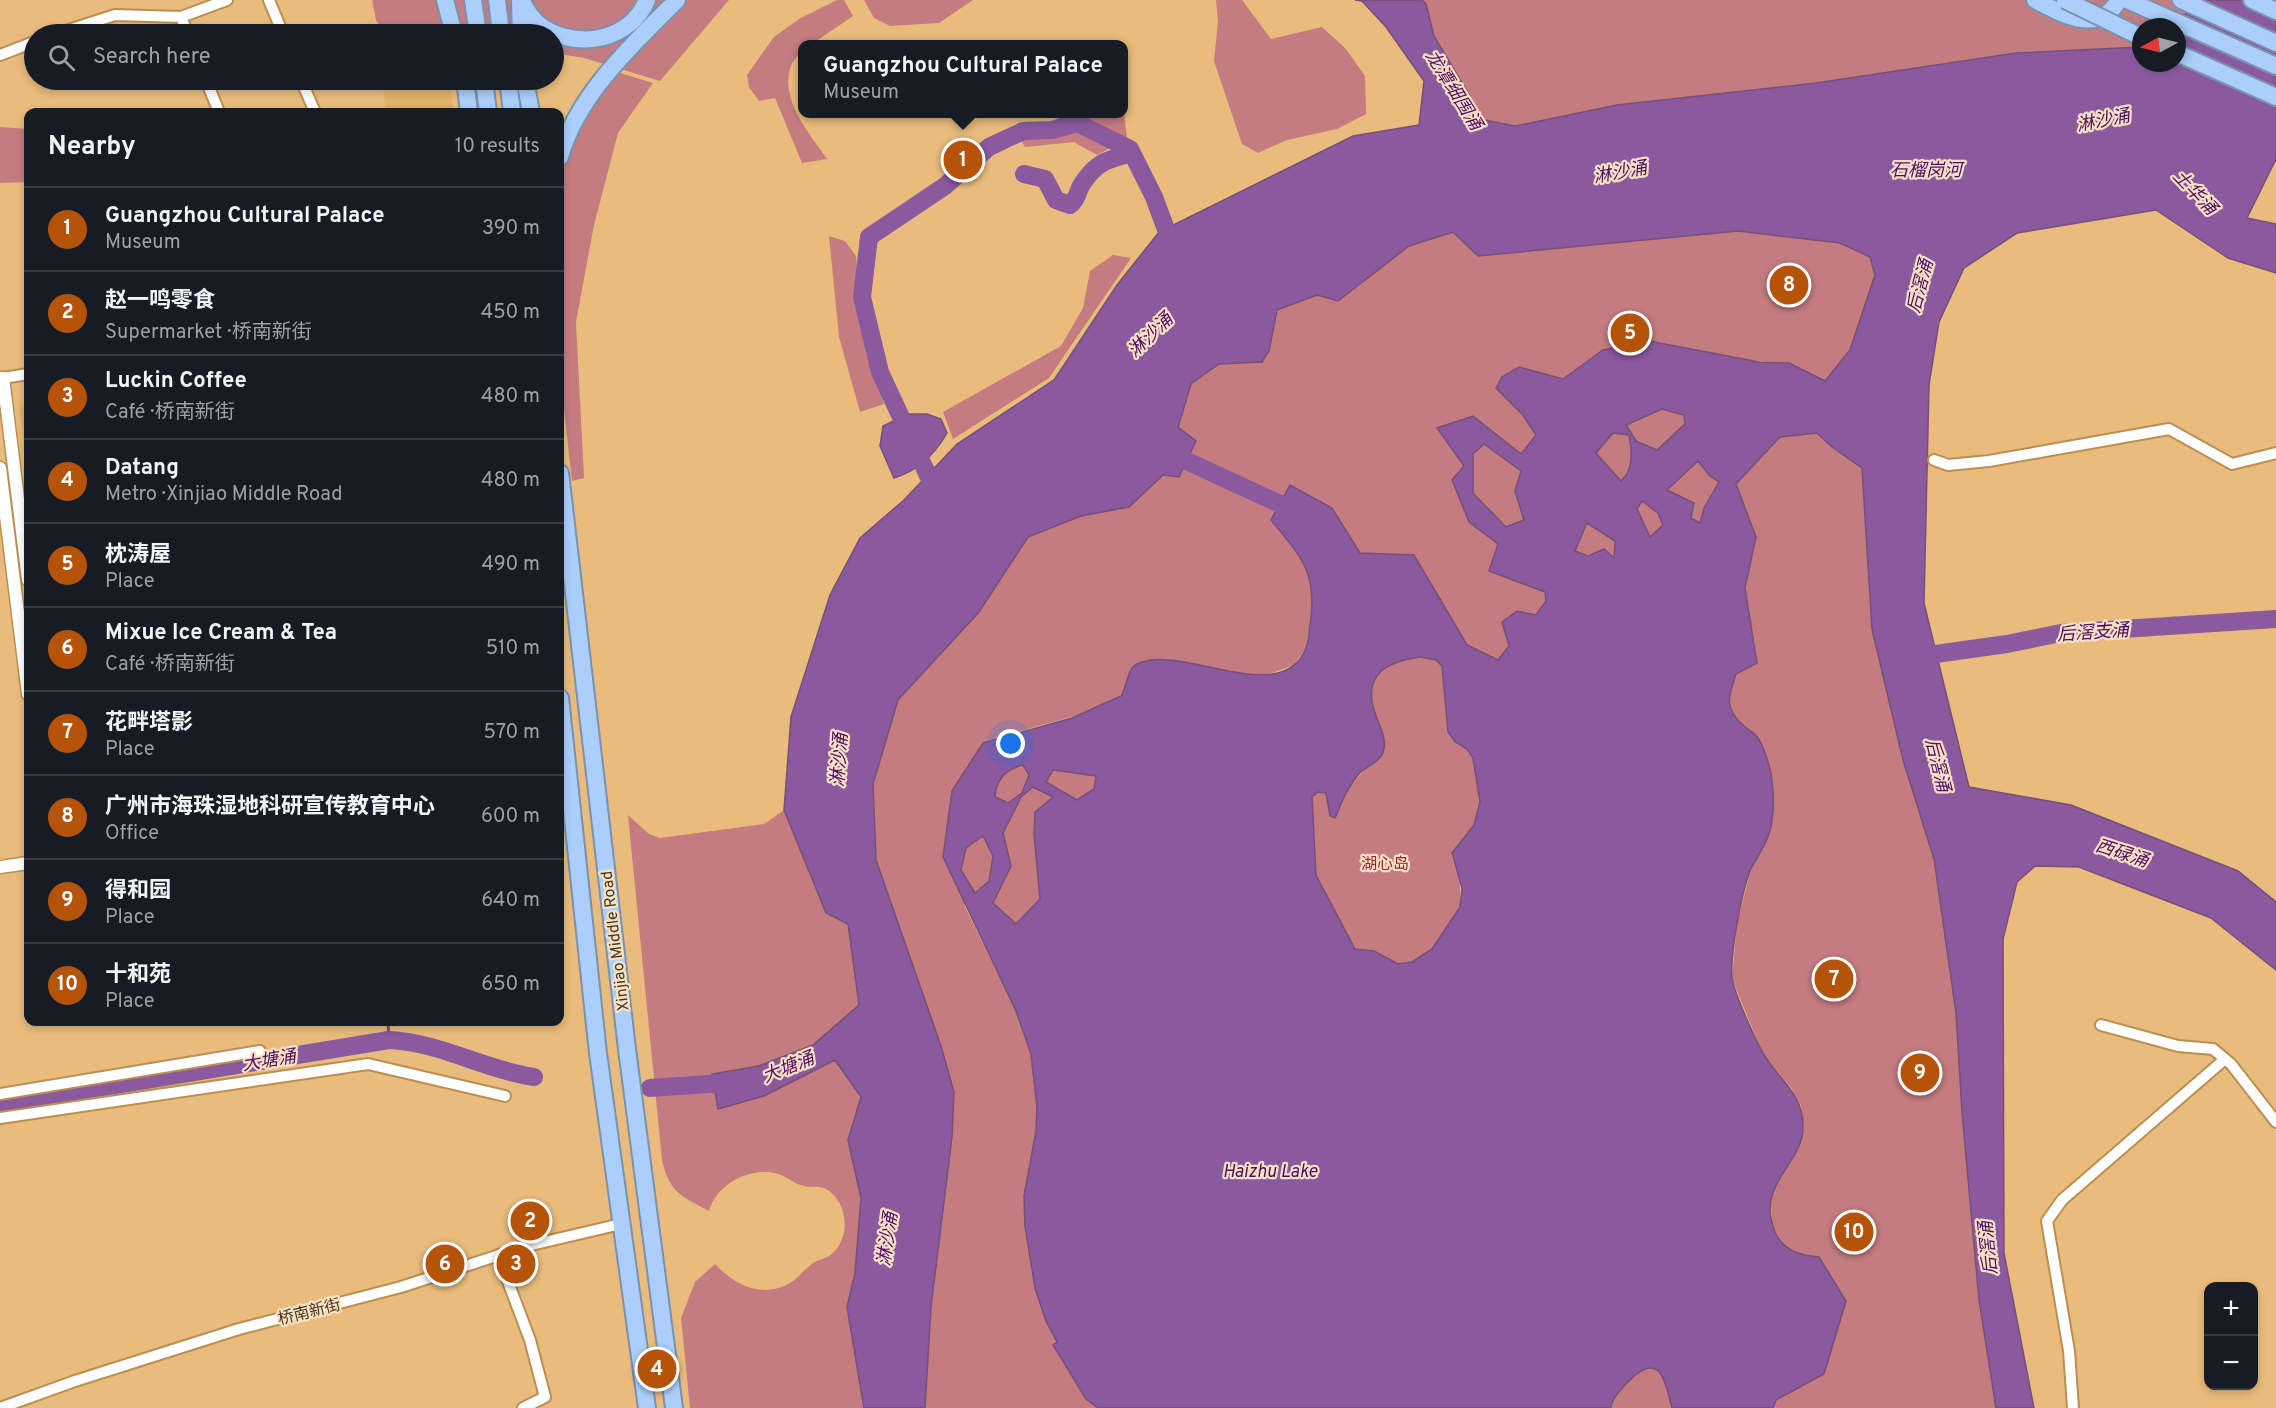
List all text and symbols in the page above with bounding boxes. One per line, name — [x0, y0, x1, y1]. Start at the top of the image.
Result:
north arrow — [2132, 18, 2186, 72]
search box — [24, 24, 564, 90]
popup — [798, 40, 1128, 118]
icon: search — [45, 41, 78, 74]
text: Search here — [93, 44, 211, 71]
water label: 龙潭细围涌 — [1419, 47, 1487, 137]
text: Guangzhou Cultural Palace — [823, 53, 1103, 80]
text: Museum — [823, 80, 899, 106]
water label: 淋沙涌 — [2075, 105, 2134, 138]
text: Nearby — [48, 131, 136, 164]
text: 10 results — [455, 134, 540, 160]
pin: 1 — [944, 138, 982, 182]
water label: 淋沙涌 — [1592, 157, 1651, 189]
water label: 石榴岗河 — [1890, 160, 1965, 183]
water label: 土华涌 — [2167, 166, 2222, 222]
text: Guangzhou Cultural Palace — [105, 203, 385, 230]
text: 1 — [64, 216, 72, 242]
text: 390 m — [482, 216, 540, 242]
text: Museum — [105, 230, 181, 256]
water label: 后滘涌 — [1903, 255, 1940, 315]
pin: 8 — [1770, 262, 1808, 308]
text: 赵一鸣零食 — [105, 288, 215, 315]
text: 2 — [61, 300, 74, 326]
text: 450 m — [481, 300, 540, 326]
water label: 淋沙涌 — [1124, 308, 1180, 363]
pin: 5 — [1610, 310, 1650, 356]
text: Supermarket · 桥南新街 — [105, 320, 312, 346]
text: Luckin Coffee — [105, 368, 247, 395]
text: 3 — [62, 384, 74, 410]
text: 480 m — [481, 384, 540, 410]
text: Café · 桥南新街 — [105, 400, 235, 426]
text: Datang — [105, 455, 179, 482]
text: 4 — [61, 468, 74, 494]
text: 480 m — [481, 468, 540, 494]
text: Metro · Xinjiao Middle Road — [105, 482, 342, 508]
text: 枕涛屋 — [105, 542, 171, 569]
text: 5 — [61, 552, 74, 578]
text: 490 m — [482, 552, 540, 578]
text: Place — [105, 569, 155, 595]
water label: 后滘支涌 — [2056, 619, 2132, 647]
text: Mixue Ice Cream & Tea — [105, 620, 337, 647]
text: 6 — [61, 636, 74, 662]
text: 510 m — [486, 636, 540, 662]
text: Café · 桥南新街 — [105, 652, 235, 678]
text: 花畔塔影 — [105, 710, 193, 737]
text: 7 — [62, 720, 73, 746]
text: 570 m — [483, 720, 540, 746]
your location — [996, 729, 1025, 758]
water label: 淋沙涌 — [827, 730, 854, 788]
water label: 后滘涌 — [1919, 736, 1955, 796]
text: Place — [105, 737, 155, 763]
text: 广州市海珠湿地科研宣传教育中心 — [105, 794, 435, 821]
text: 8 — [61, 804, 74, 830]
text: 600 m — [481, 804, 540, 830]
text: Office — [105, 821, 159, 847]
water label: 西碌涌 — [2092, 835, 2153, 874]
park label: 湖心岛 — [1361, 855, 1409, 875]
street label: Xinjiao Middle Road — [597, 870, 634, 1012]
text: 得和园 — [105, 878, 171, 905]
text: 9 — [61, 888, 74, 914]
text: 640 m — [481, 888, 540, 914]
text: Place — [105, 905, 155, 931]
pin: 7 — [1814, 956, 1854, 1002]
text: 十和苑 — [105, 962, 171, 989]
text: 10 — [57, 972, 78, 998]
text: 650 m — [481, 972, 540, 998]
text: Place — [105, 989, 155, 1015]
water label: 大塘涌 — [241, 1046, 300, 1077]
water label: 大塘涌 — [759, 1047, 820, 1089]
pin: 9 — [1900, 1050, 1940, 1096]
water label: Haizhu Lake — [1223, 1161, 1318, 1184]
pin: 2 — [510, 1198, 550, 1244]
water label: 淋沙涌 — [873, 1209, 904, 1268]
pin: 10 — [1834, 1210, 1874, 1254]
water label: 后滘涌 — [1975, 1218, 2004, 1276]
pin: 6 — [426, 1242, 464, 1286]
pin: 3 — [496, 1242, 536, 1286]
map controls — [2204, 1282, 2258, 1390]
button: + — [2204, 1282, 2258, 1336]
street label: 桥南新街 — [276, 1295, 343, 1330]
button: − — [2204, 1336, 2258, 1390]
pin: 4 — [638, 1346, 676, 1392]

